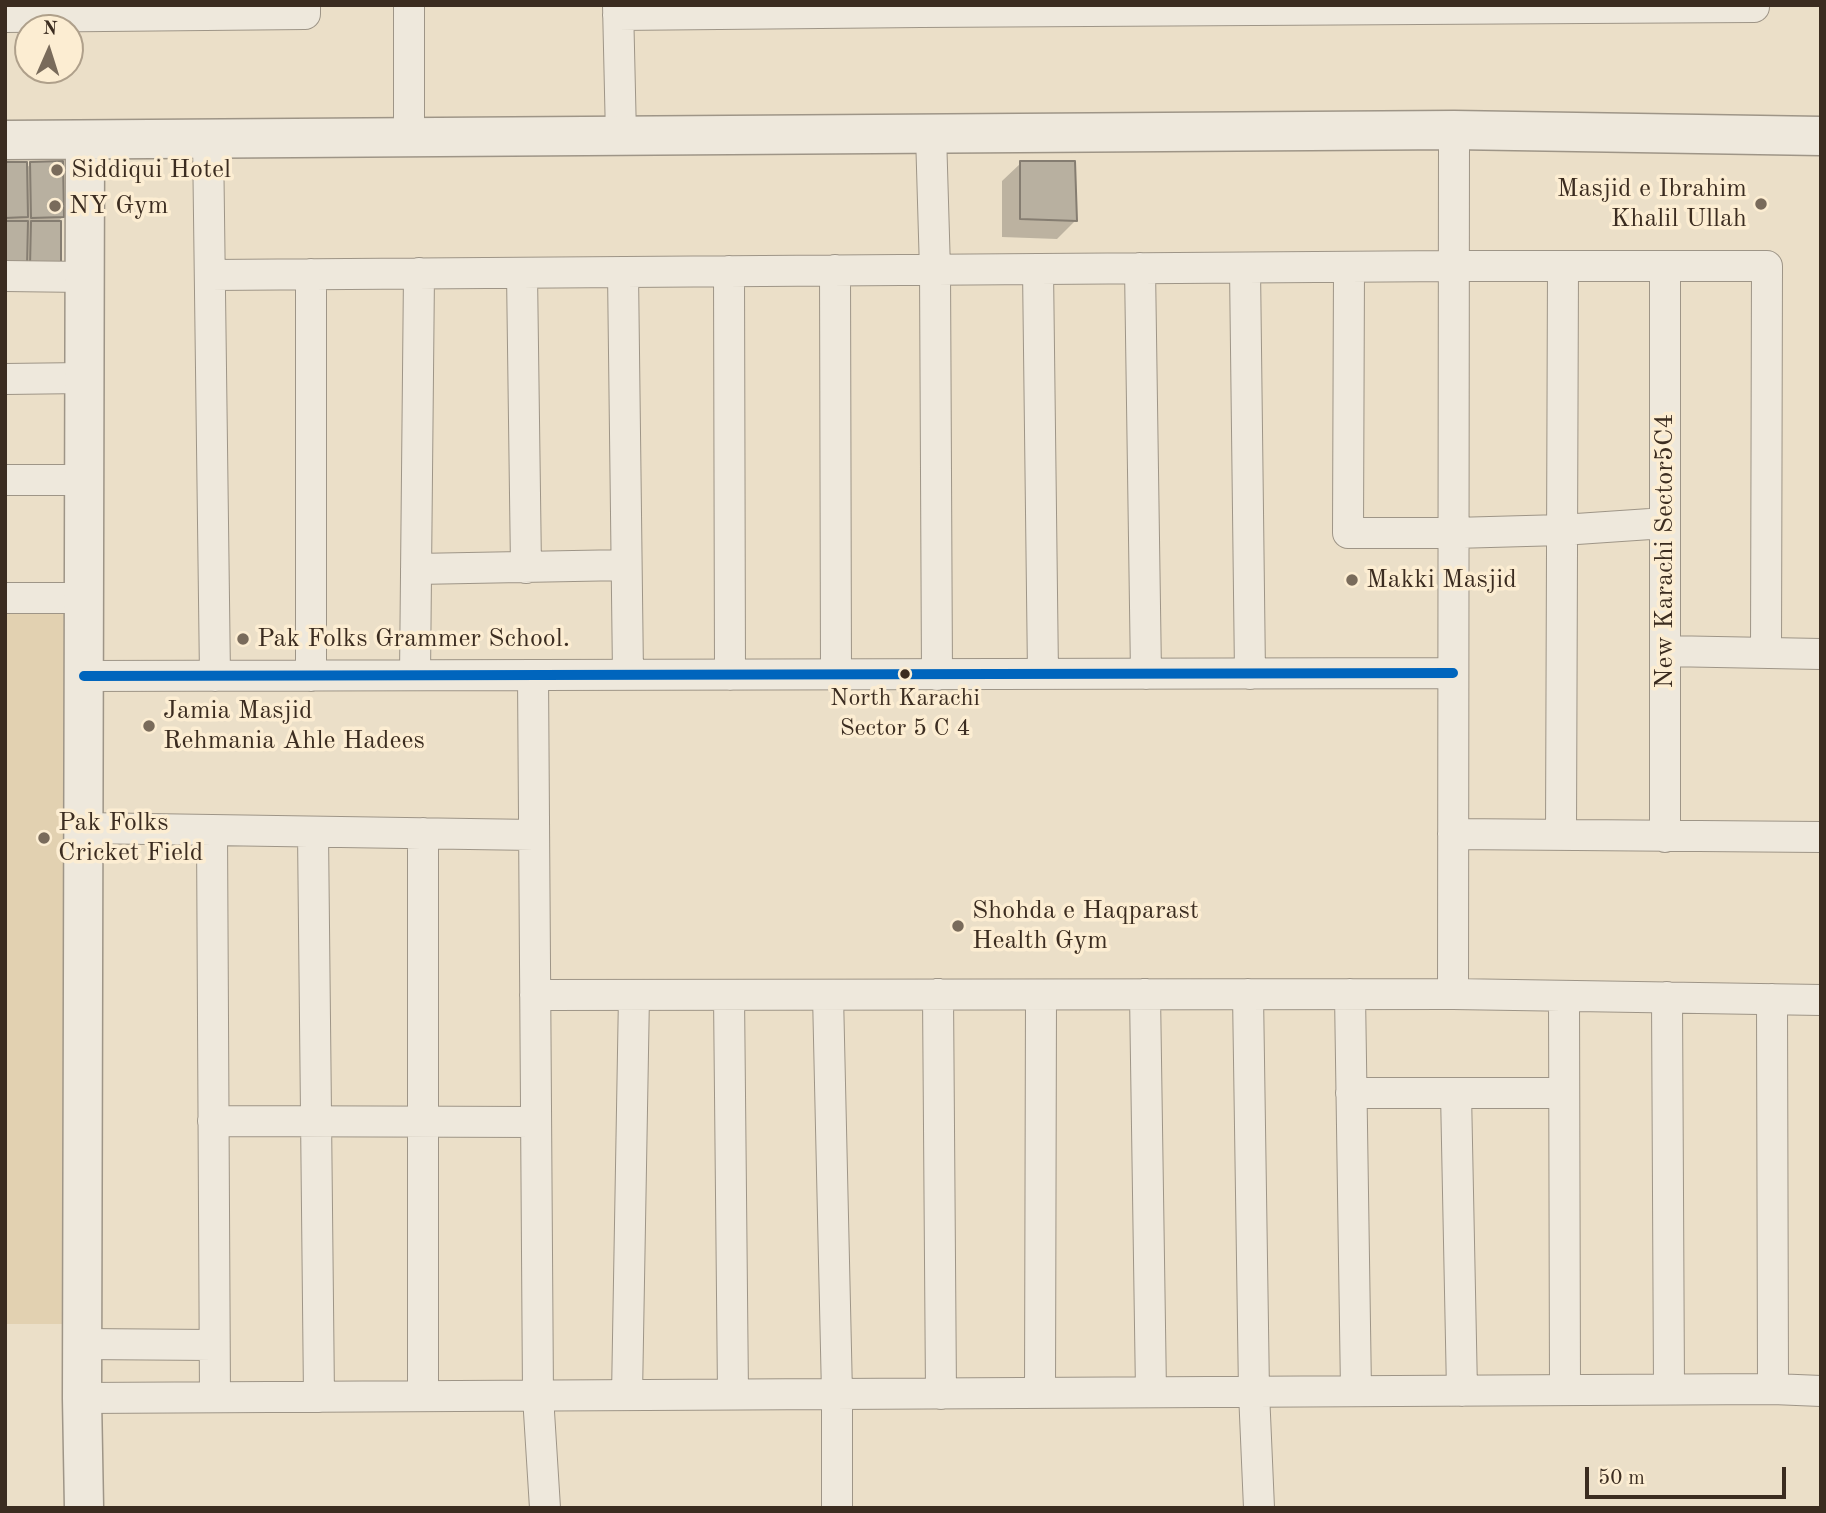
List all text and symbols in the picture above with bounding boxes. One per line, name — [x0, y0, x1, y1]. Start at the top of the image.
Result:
north arrow — [14, 14, 84, 84]
text: N — [42, 20, 58, 39]
place label: Siddiqui Hotel — [71, 154, 231, 186]
marker: Siddiqui Hotel — [49, 162, 65, 178]
place label: Masjid e Ibrahim Khalil Ullah — [1557, 173, 1747, 234]
place label: NY Gym — [69, 190, 168, 222]
marker: Masjid e Ibrahim Khalil Ullah — [1753, 196, 1769, 212]
marker: NY Gym — [47, 198, 63, 214]
street label: New Karachi Sector5C4 — [1649, 414, 1681, 688]
place label: Makki Masjid — [1366, 564, 1517, 596]
marker: Makki Masjid — [1344, 572, 1360, 588]
place label: Pak Folks Grammer School. — [257, 623, 570, 655]
marker: Pak Folks Grammer School. — [235, 631, 251, 647]
marker: North Karachi Sector 5 C 4 — [898, 667, 912, 681]
place label: North Karachi Sector 5 C 4 — [830, 685, 980, 741]
place label: Jamia Masjid Rehmania Ahle Hadees — [163, 695, 425, 756]
marker: Jamia Masjid Rehmania Ahle Hadees — [141, 718, 157, 734]
place label: Pak Folks Cricket Field — [58, 807, 203, 868]
marker: Pak Folks Cricket Field — [36, 830, 52, 846]
place label: Shohda e Haqparast Health Gym — [972, 895, 1199, 956]
marker: Shohda e Haqparast Health Gym — [950, 918, 966, 934]
scale bar — [1588, 1454, 1789, 1498]
text: 50 m — [1598, 1468, 1645, 1489]

